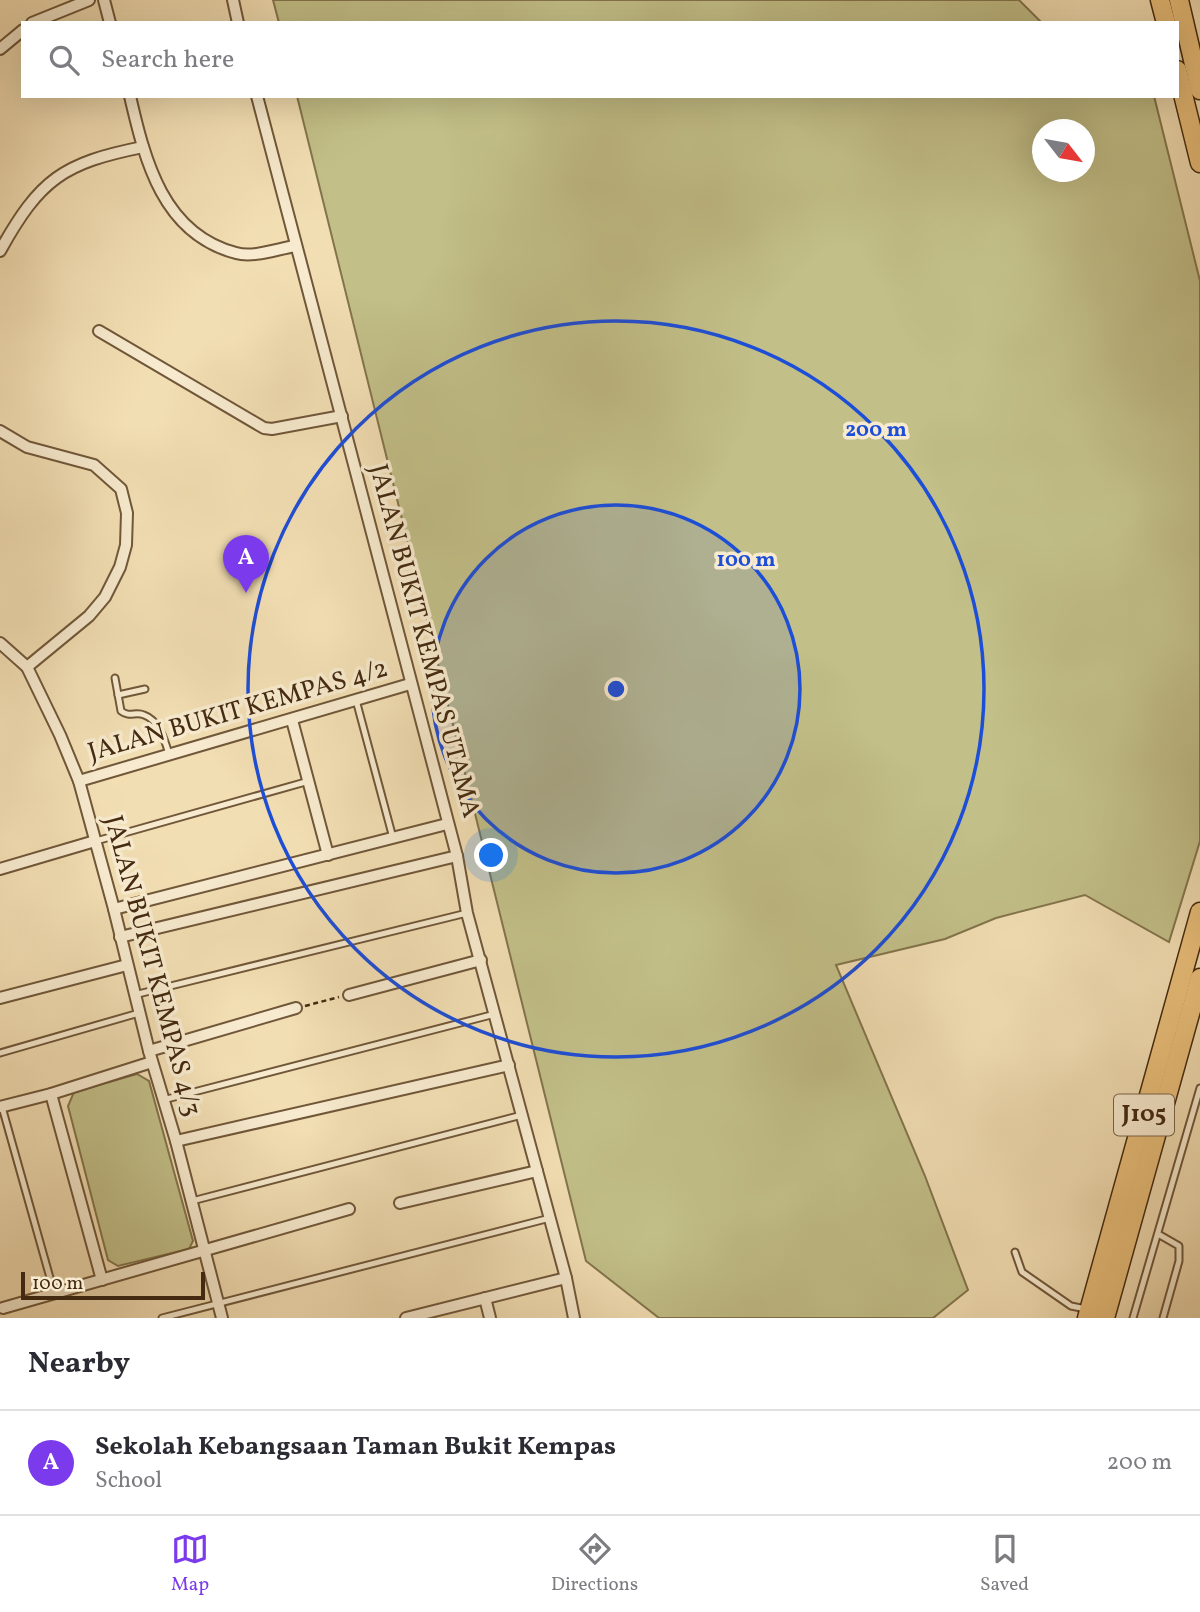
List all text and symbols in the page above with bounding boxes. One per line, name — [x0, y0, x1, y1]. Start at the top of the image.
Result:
search box — [21, 21, 1179, 98]
icon: search — [45, 41, 83, 79]
text: Search here — [101, 42, 234, 78]
north arrow — [1032, 119, 1095, 182]
text: 200 m — [845, 416, 907, 445]
street label: JALAN BUKIT KEMPAS UTAMA — [359, 460, 489, 822]
pin: A — [223, 535, 269, 593]
text: 100 m — [716, 546, 776, 575]
street label: JALAN BUKIT KEMPAS 4/2 — [84, 651, 392, 771]
centre of rings — [604, 677, 628, 701]
street label: JALAN BUKIT KEMPAS 4/3 — [94, 811, 210, 1121]
your location — [474, 838, 508, 872]
road number: J105 — [1114, 1094, 1174, 1135]
scale bar — [21, 1269, 205, 1301]
text: 100 m — [32, 1271, 83, 1297]
text: Nearby — [28, 1343, 130, 1385]
text: Sekolah Kebangsaan Taman Bukit Kempas — [95, 1429, 616, 1465]
text: A — [43, 1447, 59, 1479]
text: 200 m — [1107, 1447, 1172, 1479]
text: School — [95, 1465, 162, 1497]
tab: Map — [171, 1530, 209, 1598]
tab: Directions — [551, 1530, 638, 1598]
tab: Saved — [980, 1530, 1029, 1598]

